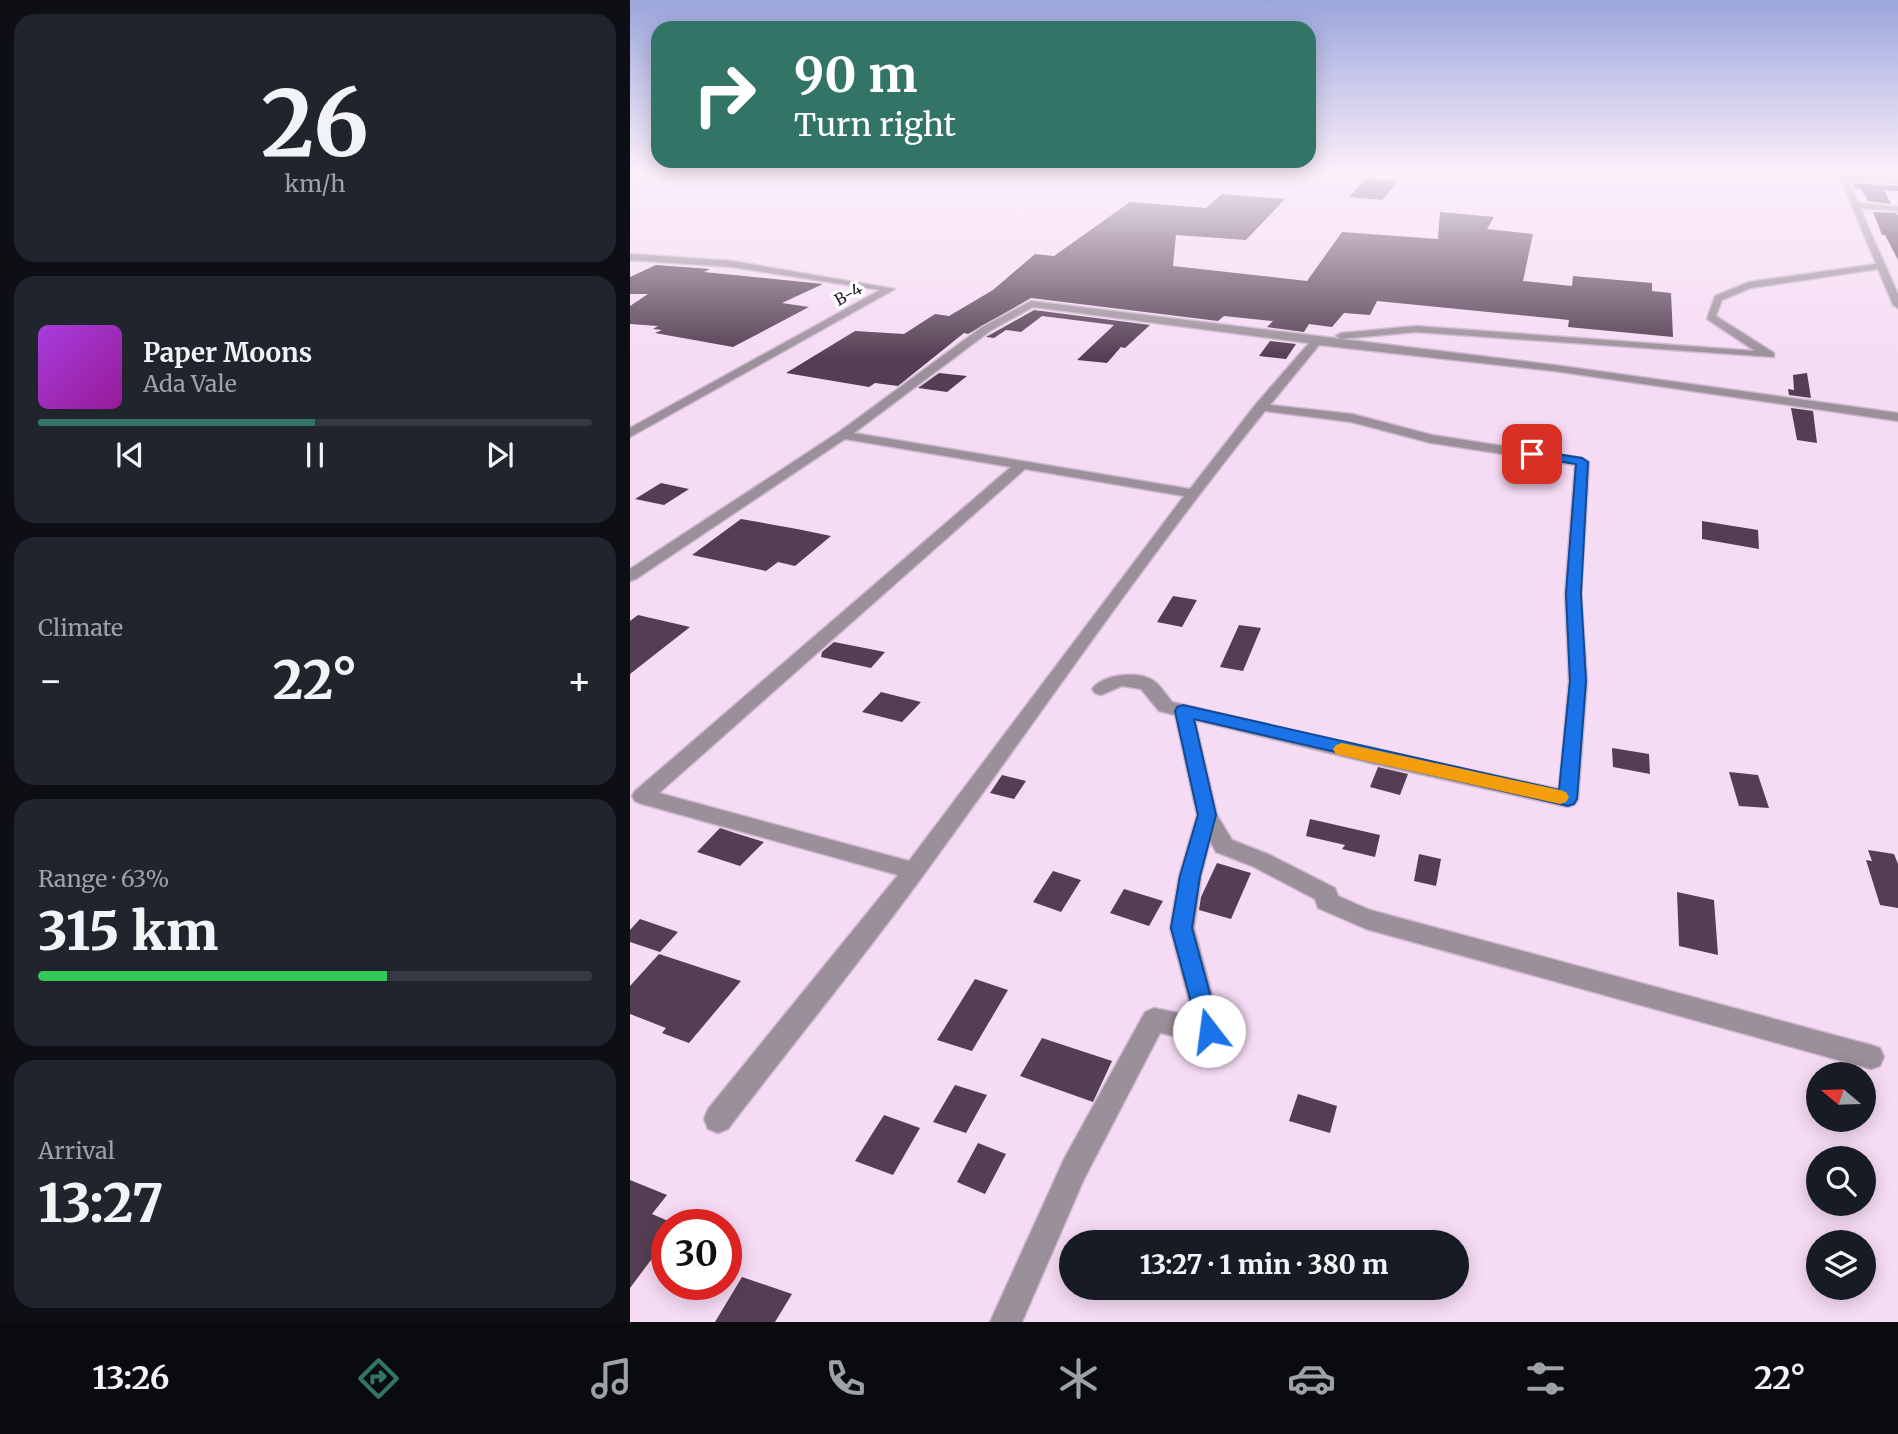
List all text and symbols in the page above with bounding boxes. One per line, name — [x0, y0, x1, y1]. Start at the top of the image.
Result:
text: 90 m — [794, 44, 918, 105]
icon: right — [679, 49, 770, 140]
text: 26 — [261, 66, 369, 181]
text: Turn right — [794, 105, 956, 145]
text: km/h — [285, 169, 345, 198]
street label: B-4 — [831, 278, 865, 310]
text: Paper Moons — [143, 336, 312, 369]
text: Ada Vale — [143, 369, 237, 398]
pin — [1502, 424, 1562, 484]
icon: arrive — [1513, 435, 1551, 473]
icon: previous — [111, 436, 149, 474]
icon: pause — [296, 436, 334, 474]
icon: next — [481, 436, 519, 474]
text: Climate — [38, 613, 123, 642]
text: 22° — [273, 648, 357, 713]
text: − — [38, 657, 63, 704]
text: + — [567, 657, 592, 704]
text: Range · 63% — [38, 864, 169, 893]
text: 315 km — [38, 899, 218, 964]
position arrow — [1172, 994, 1246, 1068]
north arrow — [1806, 1062, 1876, 1132]
map controls — [1806, 1062, 1876, 1300]
text: Arrival — [38, 1136, 115, 1165]
button: search — [1806, 1146, 1876, 1216]
text: 13:27 — [38, 1171, 163, 1236]
speed limit sign: 30 — [651, 1209, 742, 1300]
button: layers — [1806, 1230, 1876, 1300]
text: 13:27 · 1 min · 380 m — [1140, 1248, 1388, 1281]
icon: directions — [354, 1354, 403, 1403]
icon: music — [587, 1354, 636, 1403]
icon: phone — [821, 1354, 870, 1403]
icon: climate — [1054, 1354, 1103, 1403]
icon: car — [1287, 1354, 1336, 1403]
icon: filters — [1521, 1354, 1570, 1403]
text: 13:26 — [92, 1358, 169, 1398]
text: 22° — [1754, 1358, 1806, 1398]

